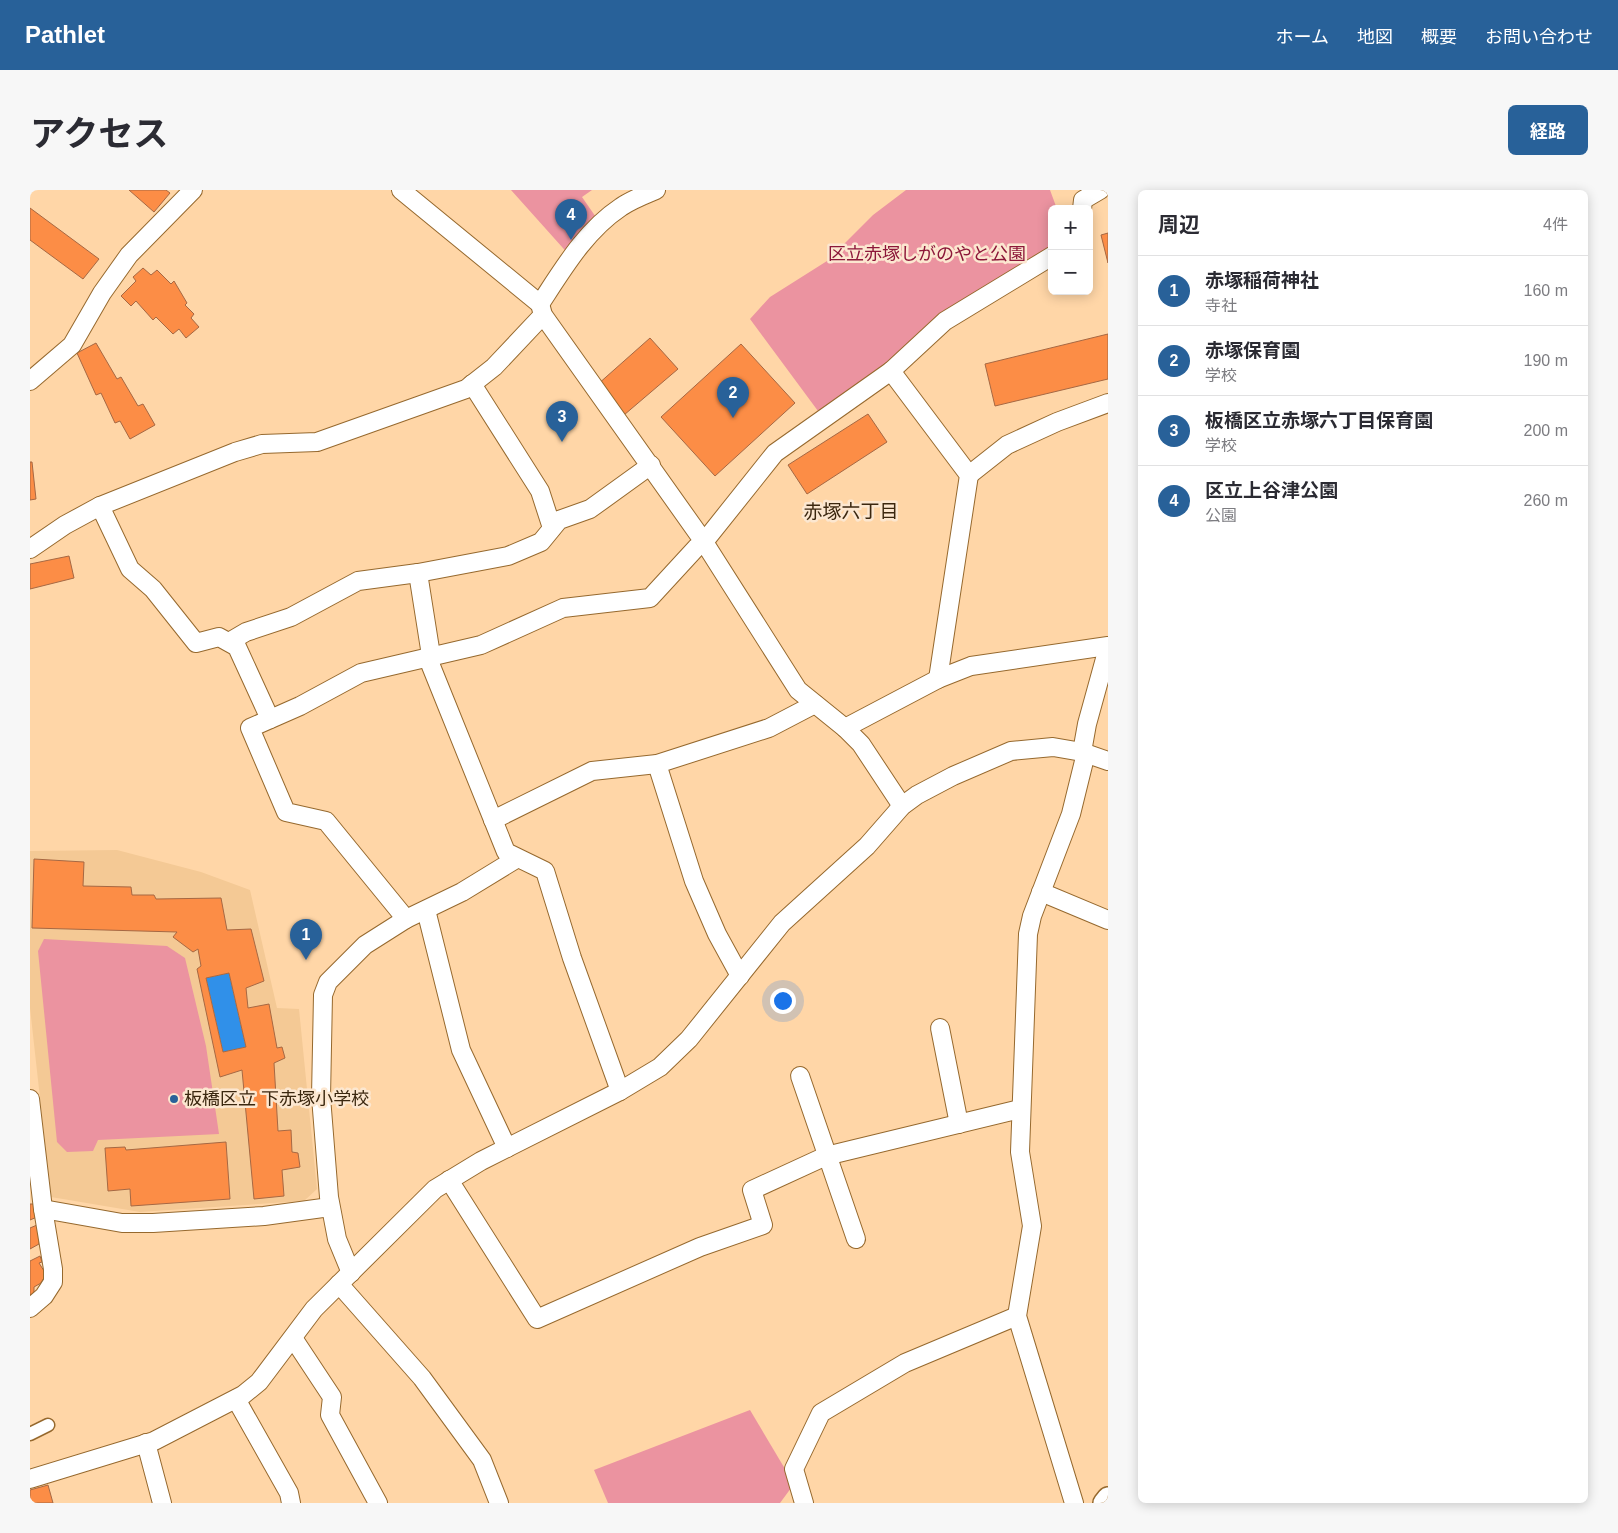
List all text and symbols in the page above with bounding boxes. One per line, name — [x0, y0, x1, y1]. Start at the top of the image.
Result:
text: Pathlet — [25, 21, 105, 48]
text: ホーム — [1276, 27, 1329, 47]
text: 地図 — [1357, 27, 1393, 47]
text: 概要 — [1421, 27, 1457, 47]
text: お問い合わせ — [1485, 27, 1593, 47]
button: 経路 — [1508, 105, 1588, 155]
text: アクセス — [30, 114, 168, 153]
pin: 4 — [555, 199, 587, 240]
map controls — [1048, 205, 1093, 295]
button: + — [1048, 205, 1093, 250]
text: 周辺 — [1158, 213, 1200, 236]
text: 4件 — [1543, 216, 1568, 233]
park label: 区立赤塚しがのやと公園 — [828, 244, 1026, 264]
button: − — [1048, 250, 1093, 295]
text: 赤塚稲荷神社 — [1205, 270, 1319, 291]
text: 1 — [1170, 282, 1178, 299]
text: 160 m — [1524, 282, 1568, 299]
text: 寺社 — [1205, 297, 1237, 314]
text: 赤塚保育園 — [1205, 340, 1300, 361]
text: 2 — [1170, 352, 1178, 369]
text: 190 m — [1524, 352, 1568, 369]
text: 学校 — [1205, 367, 1237, 384]
pin: 2 — [717, 377, 749, 418]
pin: 3 — [546, 401, 578, 442]
text: 板橋区立赤塚六丁目保育園 — [1205, 410, 1433, 431]
text: 3 — [1170, 422, 1178, 439]
text: 200 m — [1524, 422, 1568, 439]
text: 学校 — [1205, 437, 1237, 454]
text: 区立上谷津公園 — [1205, 480, 1338, 501]
text: 4 — [1170, 492, 1178, 509]
text: 260 m — [1524, 492, 1568, 509]
district label: 赤塚六丁目 — [803, 501, 899, 522]
text: 公園 — [1205, 507, 1237, 524]
pin: 1 — [290, 919, 322, 960]
your location — [770, 988, 796, 1014]
place label: 板橋区立 下赤塚小学校 — [184, 1089, 369, 1109]
marker: 板橋区立 下赤塚小学校 — [168, 1093, 180, 1105]

